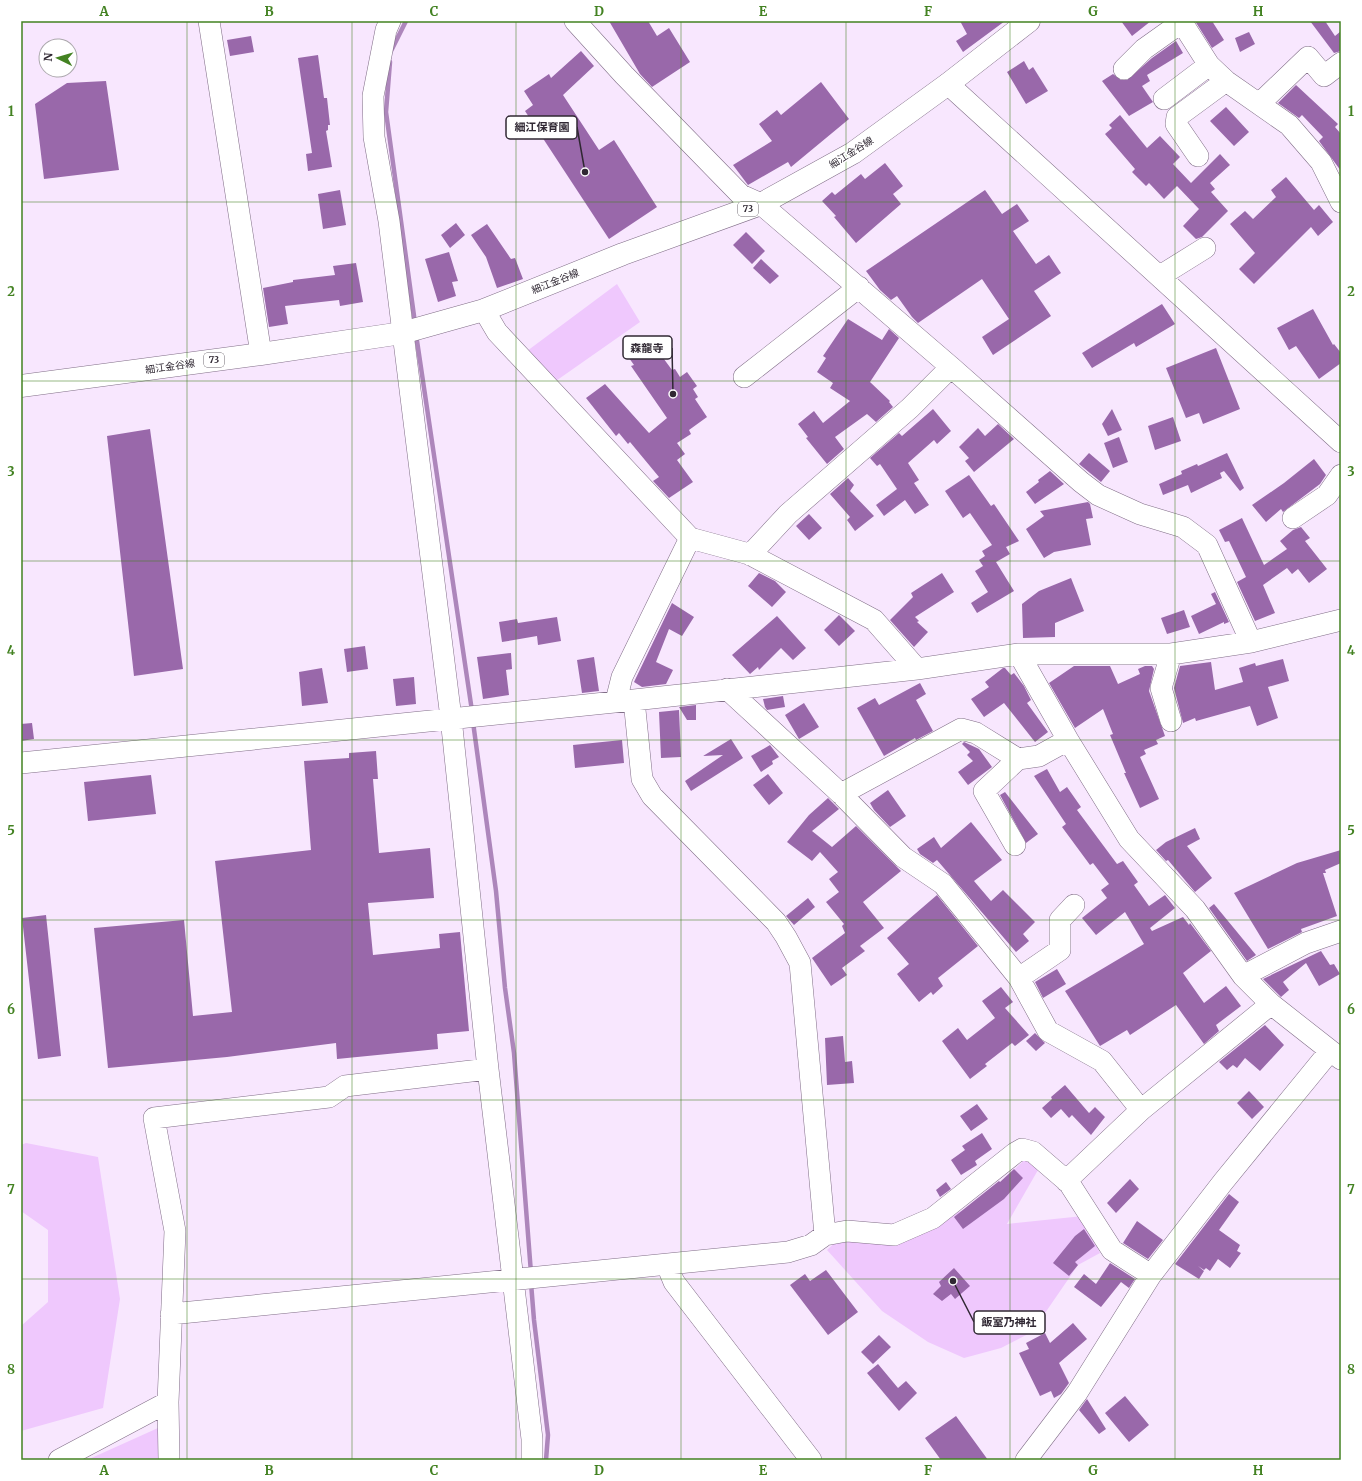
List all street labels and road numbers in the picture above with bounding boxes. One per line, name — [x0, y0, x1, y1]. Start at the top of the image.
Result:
street label: 細江金谷線 — [827, 134, 876, 171]
road number: 73 — [738, 202, 758, 216]
street label: 細江金谷線 — [530, 266, 581, 297]
road number: 73 — [204, 353, 224, 367]
street label: 細江金谷線 — [144, 357, 196, 376]

